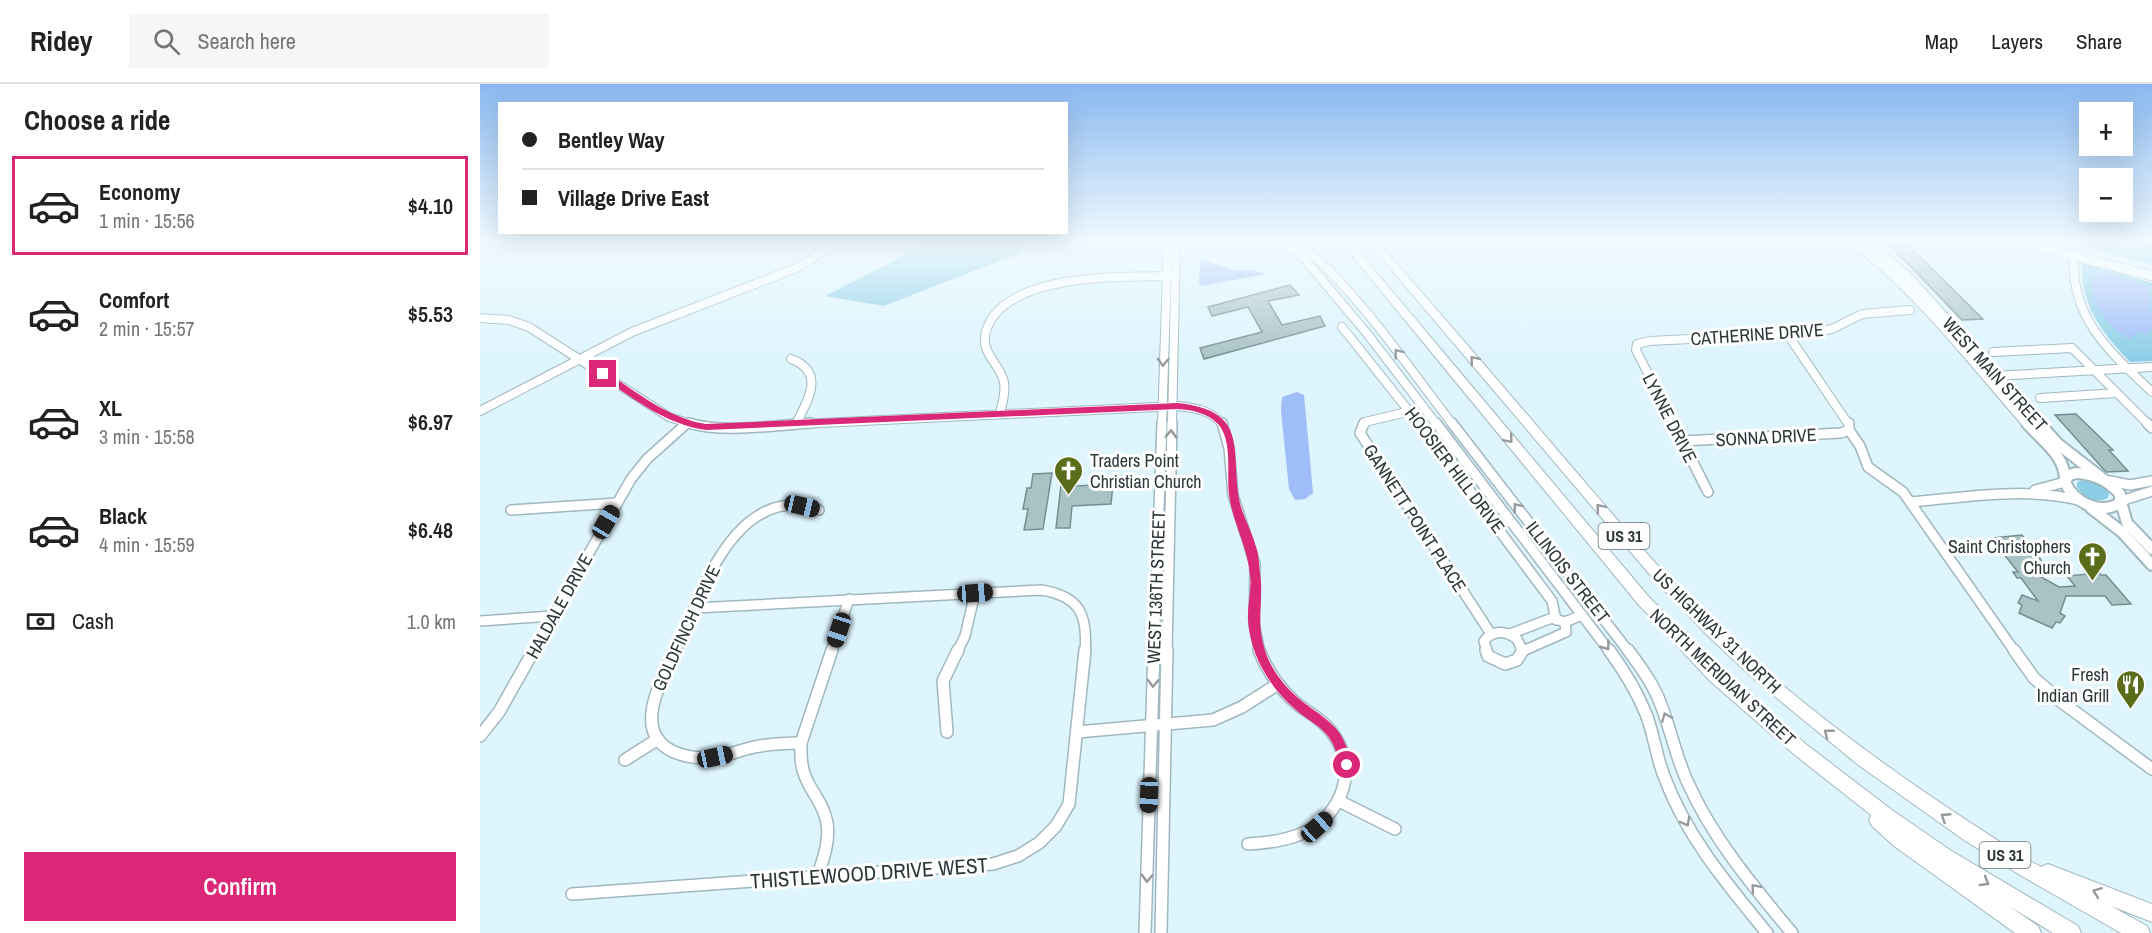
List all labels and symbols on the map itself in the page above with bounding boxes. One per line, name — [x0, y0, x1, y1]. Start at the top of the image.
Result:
street label: WEST MAIN STREET — [1937, 311, 2053, 437]
street label: CATHERINE DRIVE — [1690, 317, 1824, 351]
one-way arrow — [1394, 349, 1405, 360]
one-way arrow — [1470, 356, 1481, 367]
one-way arrow — [1156, 358, 1169, 367]
route end — [589, 360, 616, 387]
street label: LYNNE DRIVE — [1637, 369, 1703, 467]
street label: HOOSIER HILL DRIVE — [1399, 402, 1511, 538]
street label: SONNA DRIVE — [1715, 422, 1817, 452]
one-way arrow — [1165, 429, 1177, 438]
one-way arrow — [1502, 432, 1513, 443]
street label: GANNETT POINT PLACE — [1358, 439, 1472, 597]
place label: Traders Point Christian Church — [1090, 448, 1202, 494]
church icon: Traders Point Christian Church — [1053, 454, 1085, 496]
car — [782, 493, 822, 519]
car — [589, 502, 623, 542]
one-way arrow — [1514, 503, 1525, 514]
one-way arrow — [1597, 504, 1608, 515]
street label: WEST 136TH STREET — [1141, 510, 1171, 664]
street label: ILLINOIS STREET — [1520, 516, 1616, 628]
road number: US 31 — [1598, 523, 1650, 549]
place label: Saint Christophers Church — [1948, 534, 2071, 580]
church icon: Saint Christophers Church — [2076, 540, 2108, 582]
street label: HALDALE DRIVE — [520, 549, 598, 663]
street label: GOLDFINCH DRIVE — [646, 561, 726, 695]
street label: US HIGHWAY 31 NORTH — [1647, 563, 1787, 699]
car — [956, 583, 994, 603]
street label: NORTH MERIDIAN STREET — [1645, 603, 1801, 751]
car — [825, 610, 853, 650]
one-way arrow — [1598, 639, 1609, 650]
place label: Fresh Indian Grill — [2037, 662, 2109, 708]
restaurant icon: Fresh Indian Grill — [2114, 668, 2146, 710]
one-way arrow — [1147, 679, 1159, 688]
one-way arrow — [1661, 712, 1673, 723]
one-way arrow — [1824, 729, 1835, 740]
car — [696, 744, 734, 770]
route start — [1333, 751, 1360, 778]
car — [1139, 777, 1159, 813]
car — [1298, 808, 1336, 846]
one-way arrow — [1941, 813, 1952, 824]
one-way arrow — [1679, 816, 1690, 826]
road number: US 31 — [1980, 842, 2030, 868]
street label: THISTLEWOOD DRIVE WEST — [749, 850, 989, 896]
one-way arrow — [1141, 874, 1153, 883]
one-way arrow — [1979, 874, 1989, 886]
one-way arrow — [1751, 884, 1762, 895]
one-way arrow — [2093, 887, 2103, 900]

